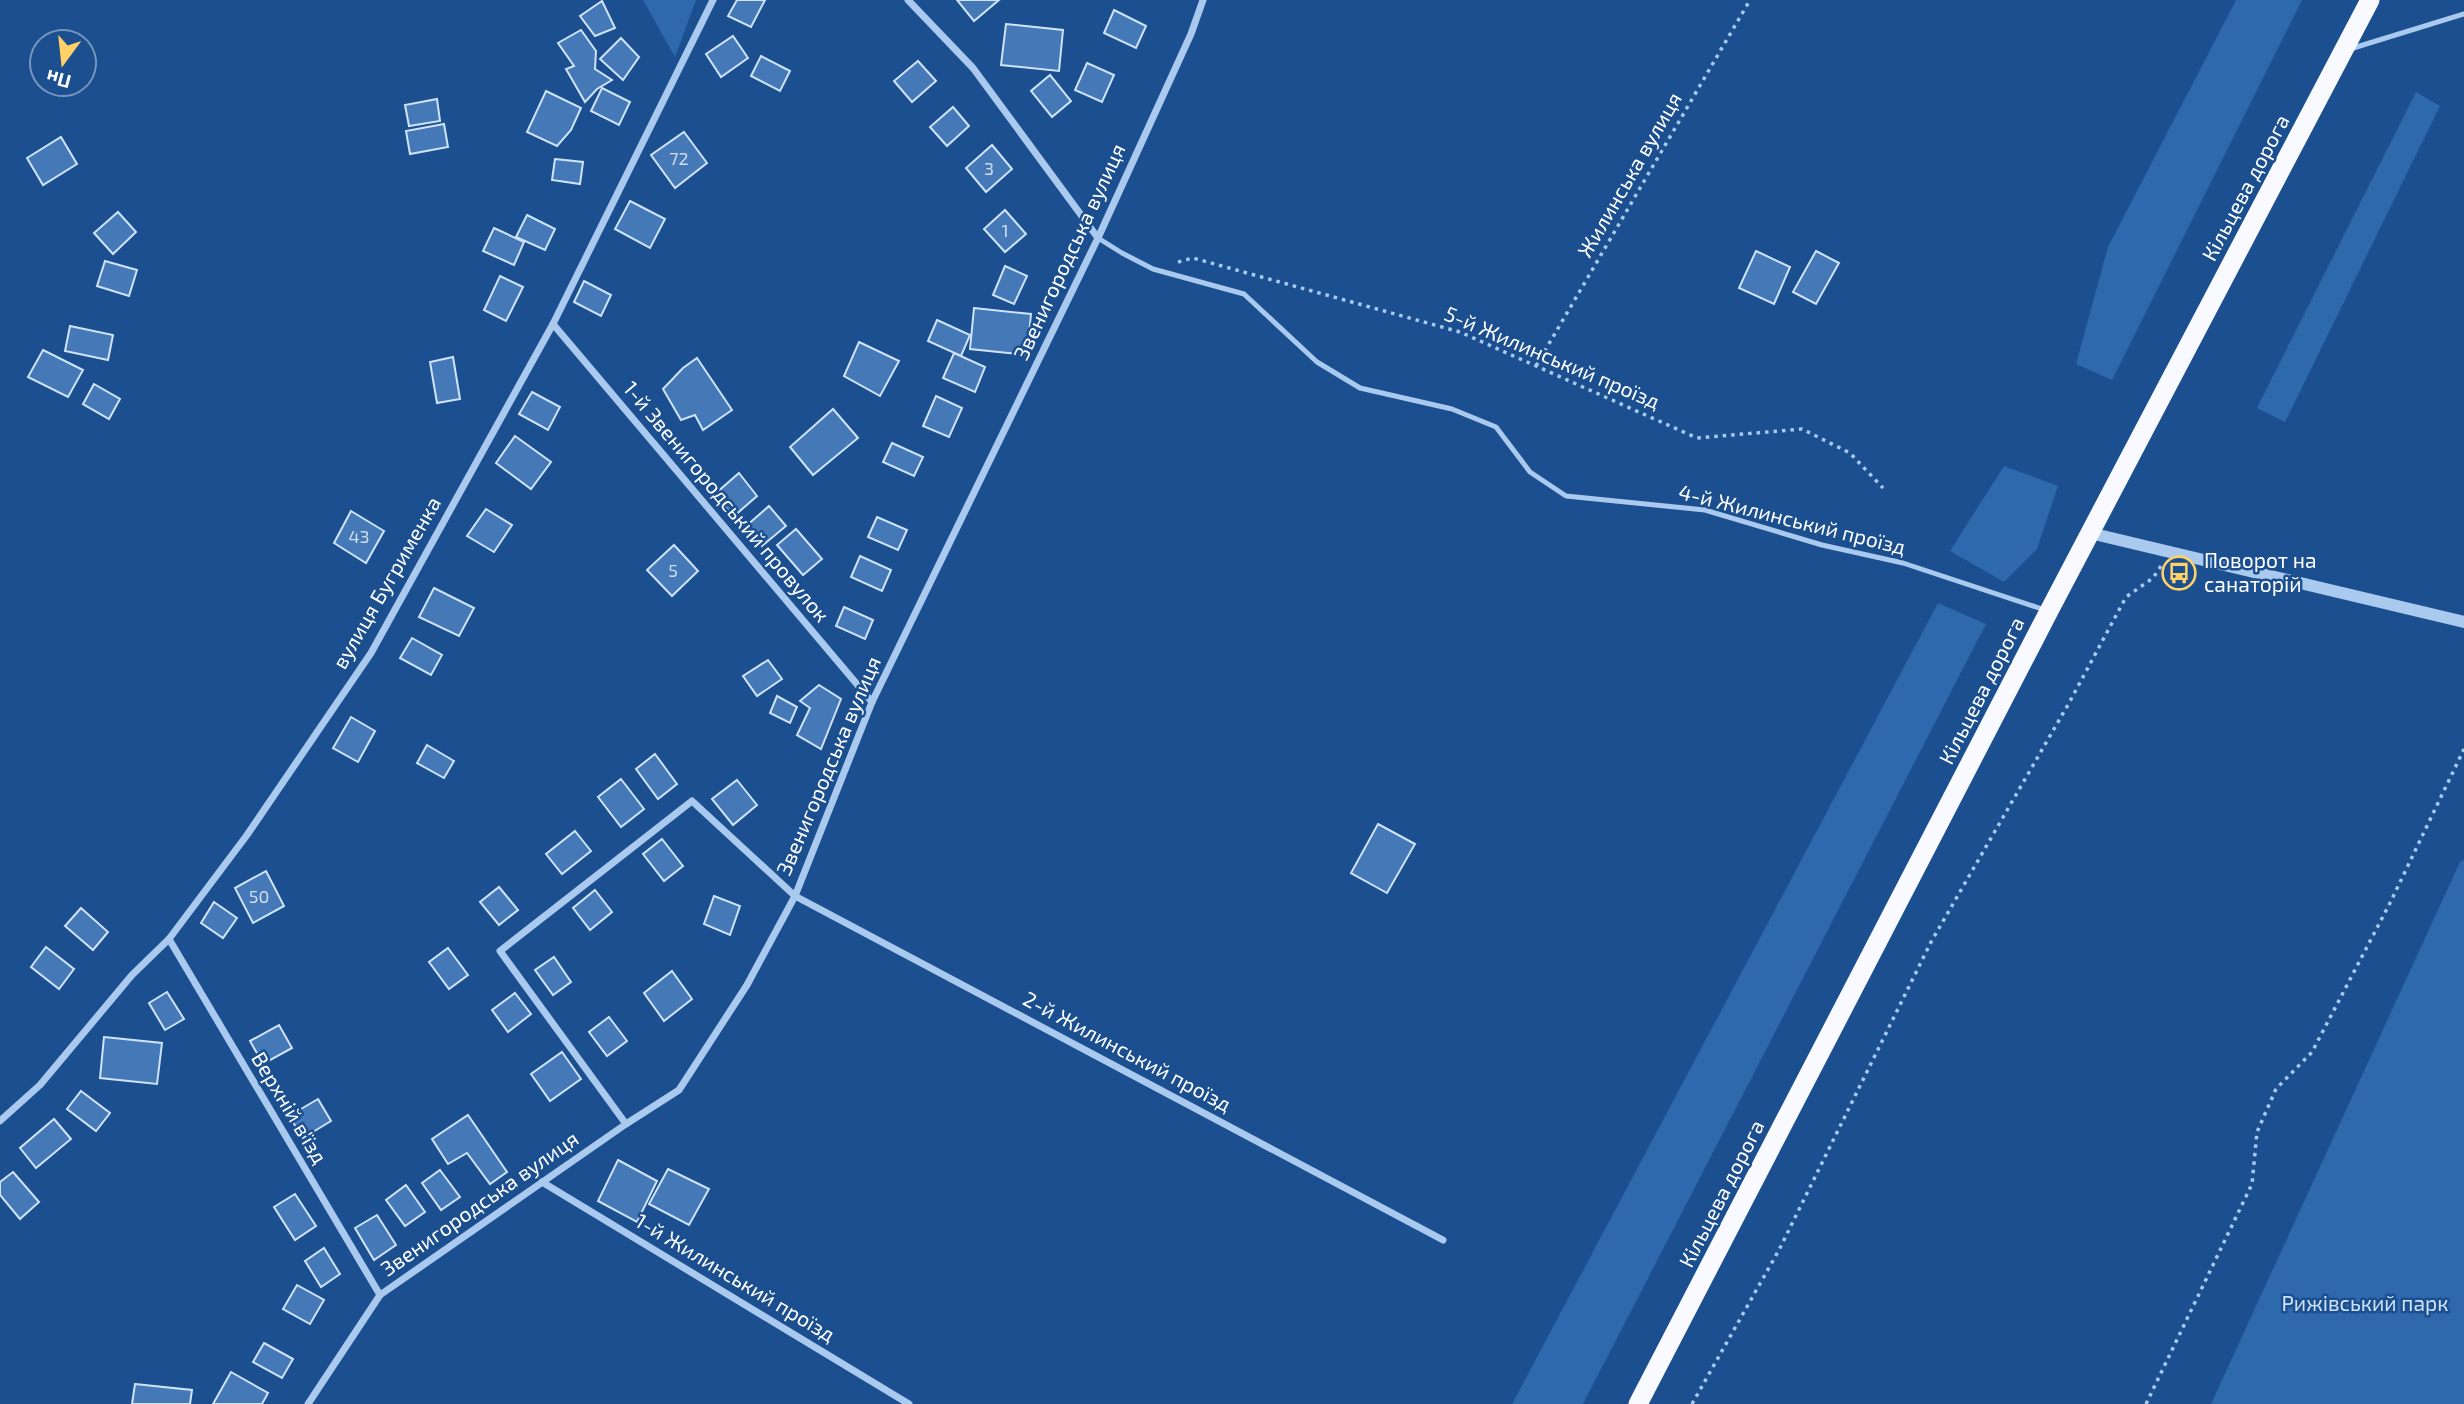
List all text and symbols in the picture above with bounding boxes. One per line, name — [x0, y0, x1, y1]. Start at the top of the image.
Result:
north arrow — [28, 28, 98, 98]
text: Пн — [44, 66, 73, 94]
street label: Жилинська вулиця — [1571, 87, 1687, 262]
street label: Кільцева дорога — [2196, 110, 2294, 265]
street label: Звенигородська вулиця — [1008, 139, 1131, 364]
house number: 72 — [669, 147, 689, 169]
house number: 3 — [984, 157, 994, 179]
house number: 1 — [1001, 219, 1009, 241]
street label: 5-й Жилинський проїзд — [1441, 300, 1664, 413]
street label: 1-й Звенигородський провулок — [618, 376, 835, 627]
street label: 4-й Жилинський проїзд — [1676, 478, 1908, 559]
street label: вулиця Бугрименка — [326, 492, 446, 673]
house number: 43 — [348, 525, 370, 547]
place label: Поворот на санаторій — [2204, 547, 2317, 596]
bus stop icon: Поворот на санаторій — [2160, 554, 2198, 592]
house number: 5 — [668, 559, 678, 581]
street label: Кільцева дорога — [1933, 613, 2029, 768]
street label: Звенигородська вулиця — [770, 652, 886, 879]
house number: 50 — [249, 885, 269, 907]
street label: 2-й Жилинський проїзд — [1019, 985, 1236, 1116]
street label: Верхній в'їзд — [247, 1047, 333, 1168]
street label: Кільцева дорога — [1673, 1116, 1769, 1271]
street label: Звенигородська вулиця — [376, 1125, 583, 1281]
street label: 1-й Жилинський проїзд — [631, 1207, 840, 1346]
park label: Рижівський парк — [2281, 1290, 2449, 1315]

